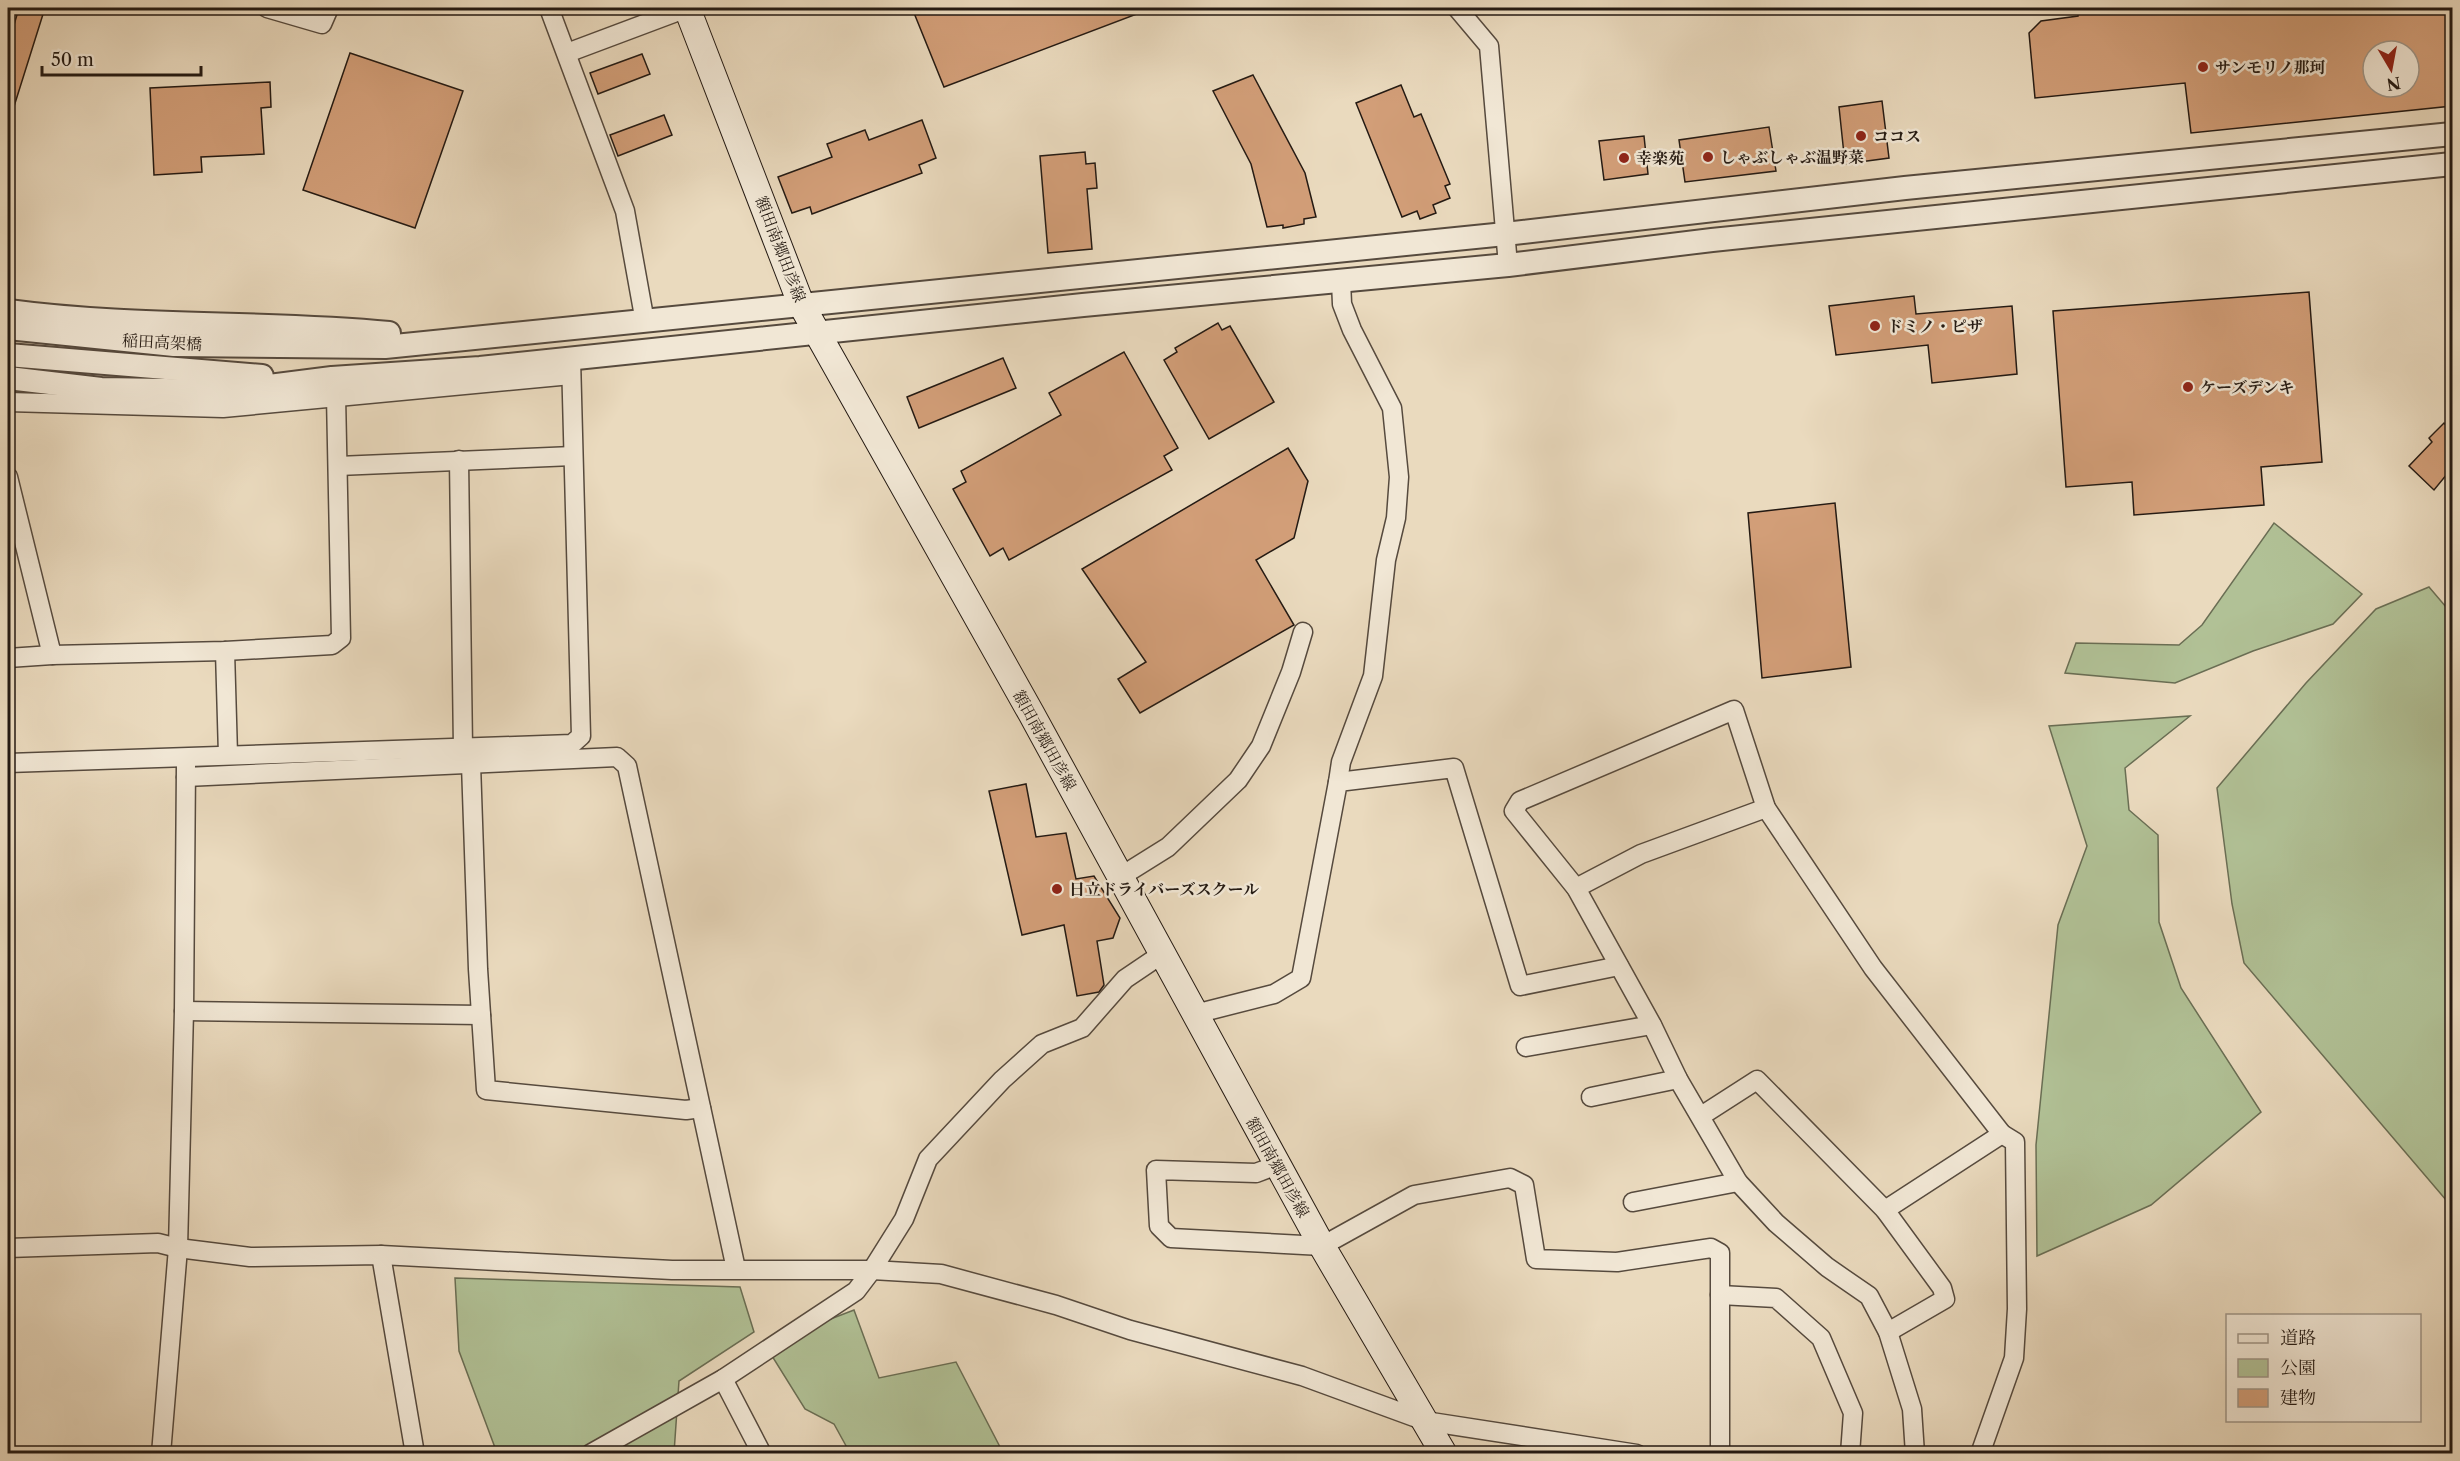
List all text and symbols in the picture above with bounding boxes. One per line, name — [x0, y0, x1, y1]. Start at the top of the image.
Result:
scale bar — [42, 39, 201, 77]
north arrow — [2361, 39, 2421, 99]
text: 50 m — [51, 49, 94, 71]
place label: サンモリノ那珂 — [2215, 57, 2326, 77]
marker: サンモリノ那珂 — [2196, 60, 2210, 74]
text: N — [2385, 73, 2402, 95]
place label: ココス — [1873, 126, 1921, 146]
marker: ココス — [1854, 129, 1868, 143]
place label: しゃぶしゃぶ温野菜 — [1720, 147, 1864, 167]
place label: 幸楽苑 — [1636, 148, 1685, 168]
marker: しゃぶしゃぶ温野菜 — [1701, 150, 1715, 164]
marker: 幸楽苑 — [1617, 151, 1631, 165]
street label: 額田南郷田彦線 — [752, 193, 810, 305]
place label: ドミノ・ピザ — [1887, 316, 1983, 336]
marker: ドミノ・ピザ — [1868, 319, 1882, 333]
street label: 稲田高架橋 — [122, 330, 202, 354]
place label: ケーズデンキ — [2200, 377, 2295, 397]
marker: ケーズデンキ — [2181, 380, 2195, 394]
street label: 額田南郷田彦線 — [1009, 686, 1081, 794]
place label: 日立ドライバーズスクール — [1069, 879, 1259, 899]
marker: 日立ドライバーズスクール — [1050, 882, 1064, 896]
street label: 額田南郷田彦線 — [1242, 1113, 1314, 1221]
legend — [2226, 1314, 2421, 1422]
text: 道路 — [2280, 1327, 2316, 1349]
text: 公園 — [2280, 1357, 2316, 1379]
text: 建物 — [2280, 1387, 2316, 1409]

